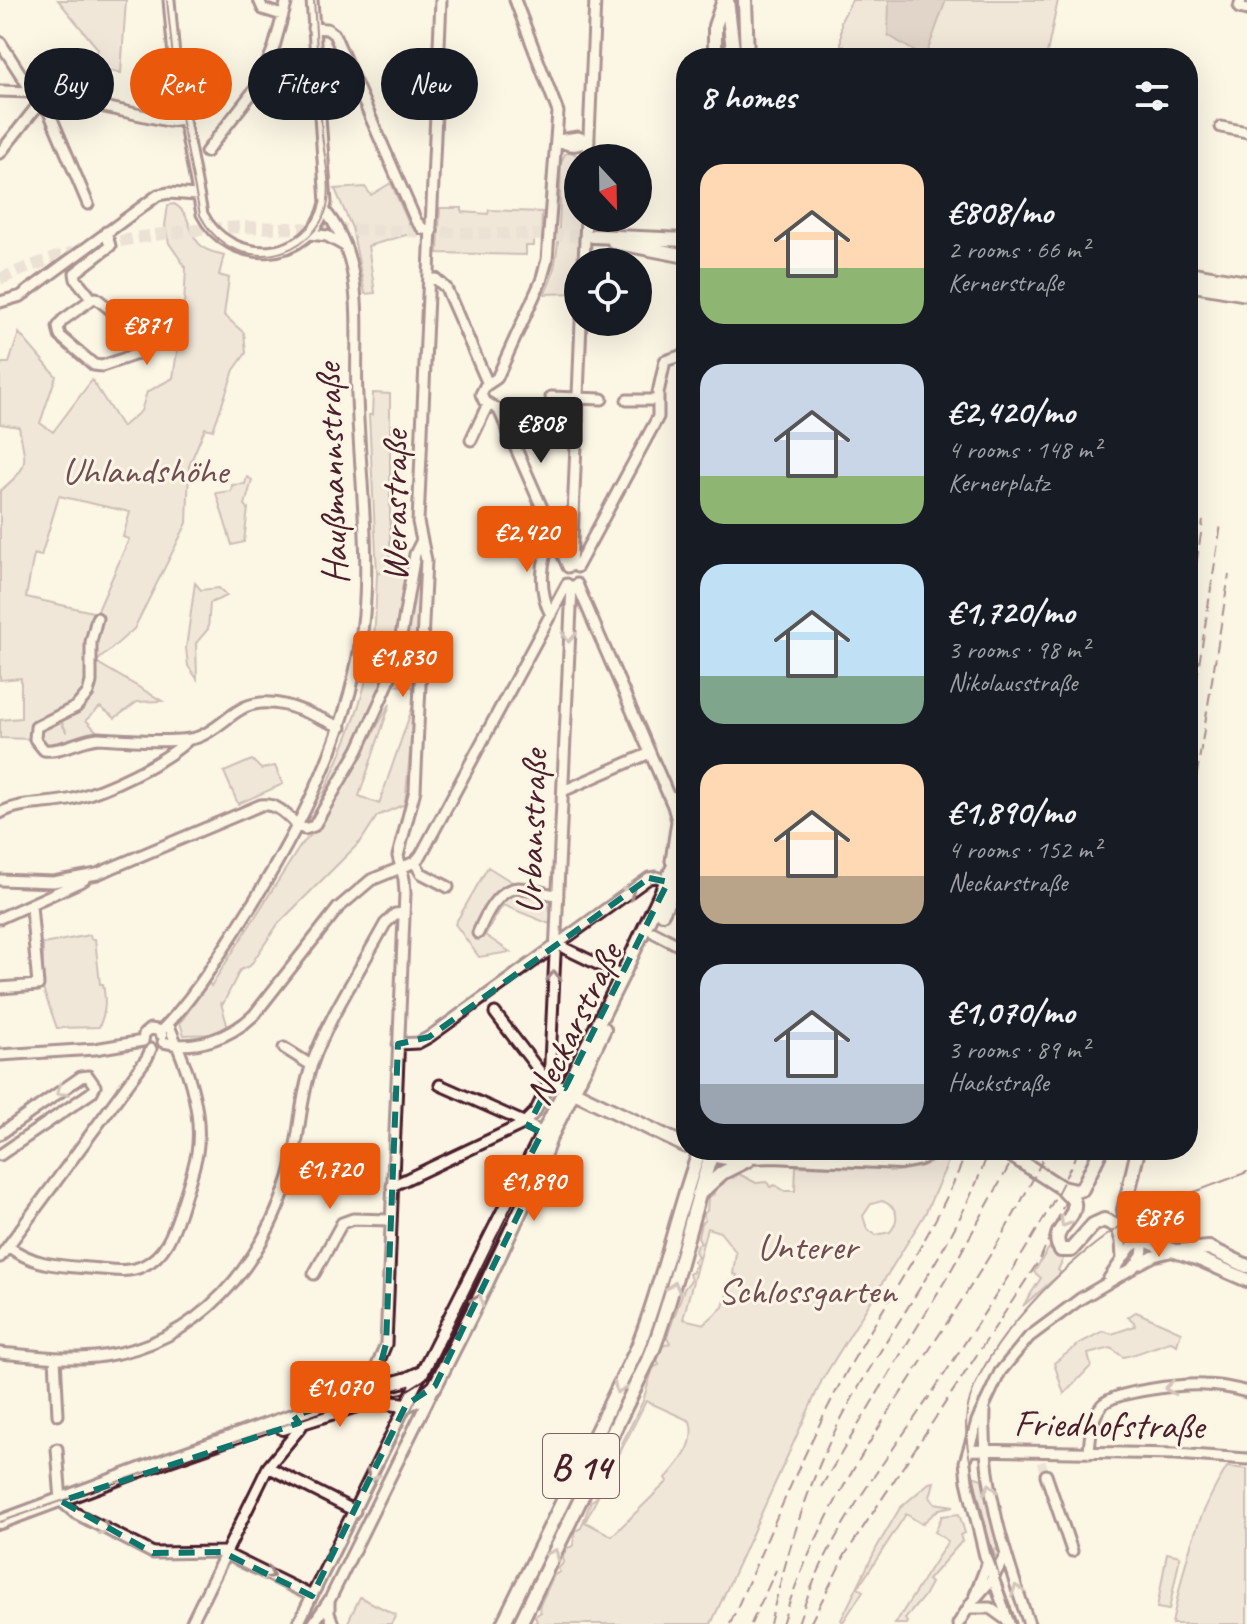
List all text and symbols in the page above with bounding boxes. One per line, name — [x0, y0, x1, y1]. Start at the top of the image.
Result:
chip: Buy — [24, 48, 114, 120]
chip: Rent — [130, 48, 232, 120]
chip: Filters — [248, 48, 365, 120]
chip: New — [381, 48, 478, 120]
icon: filters — [1130, 74, 1174, 118]
text: 8 homes — [700, 75, 796, 118]
north arrow — [564, 144, 652, 232]
map controls — [564, 144, 652, 336]
text: €808/mo — [948, 190, 1053, 233]
icon: home — [764, 196, 860, 292]
text: 2 rooms · 66 m² — [948, 233, 1089, 266]
button: locate — [564, 248, 652, 336]
text: Kernerstraße — [948, 266, 1064, 299]
pin: €871 — [100, 299, 194, 367]
text: €871 — [124, 308, 170, 341]
street label: Haußmannstraße — [304, 360, 359, 585]
text: €2,420/mo — [948, 390, 1075, 433]
icon: home — [764, 396, 860, 492]
pin: €808 — [494, 397, 588, 465]
text: €808 — [518, 406, 564, 439]
street label: Werastraße — [371, 428, 418, 582]
text: 4 rooms · 148 m² — [948, 433, 1100, 466]
park label: Uhlandshöhe — [62, 447, 231, 494]
text: Kernerplatz — [948, 466, 1049, 499]
pin: €2,420 — [462, 506, 592, 574]
text: €2,420 — [495, 515, 559, 548]
text: €1,720/mo — [948, 590, 1075, 633]
icon: home — [764, 596, 860, 692]
pin: €1,830 — [338, 631, 468, 699]
one-way arrow — [561, 631, 578, 644]
text: 3 rooms · 98 m² — [948, 633, 1089, 666]
text: €1,830 — [371, 640, 435, 673]
text: Nikolausstraße — [948, 666, 1077, 699]
street label: Urbanstraße — [505, 746, 558, 915]
text: €1,890/mo — [948, 790, 1074, 833]
icon: home — [764, 796, 860, 892]
text: 4 rooms · 152 m² — [948, 833, 1100, 866]
text: Neckarstraße — [948, 866, 1067, 899]
one-way arrow — [621, 887, 635, 902]
street label: Neckarstraße — [514, 933, 634, 1113]
one-way arrow — [546, 969, 563, 982]
text: €1,070/mo — [948, 990, 1075, 1033]
icon: home — [764, 996, 860, 1092]
text: 3 rooms · 89 m² — [948, 1033, 1089, 1066]
text: Hackstraße — [948, 1066, 1049, 1099]
one-way arrow — [55, 1081, 69, 1096]
pin: €1,720 — [265, 1143, 395, 1211]
text: €1,720 — [298, 1152, 362, 1185]
pin: €1,890 — [469, 1155, 599, 1223]
text: €1,890 — [502, 1164, 566, 1197]
pin: €876 — [1112, 1191, 1206, 1259]
text: €876 — [1135, 1200, 1183, 1233]
one-way arrow — [1059, 1213, 1075, 1228]
park label: Unterer Schlossgarten — [718, 1223, 898, 1314]
one-way arrow — [665, 1281, 681, 1295]
one-way arrow — [468, 1293, 484, 1308]
pin: €1,070 — [275, 1361, 405, 1429]
text: €1,070 — [308, 1370, 372, 1403]
one-way arrow — [1163, 1379, 1177, 1396]
one-way arrow — [613, 1380, 629, 1395]
street label: Friedhofstraße — [1014, 1399, 1207, 1450]
road number: B 14 — [543, 1434, 619, 1498]
one-way arrow — [366, 1467, 382, 1482]
one-way arrow — [982, 1482, 999, 1495]
one-way arrow — [97, 1519, 112, 1534]
one-way arrow — [545, 1548, 560, 1563]
one-way arrow — [260, 1565, 275, 1580]
one-way arrow — [1010, 1584, 1026, 1598]

